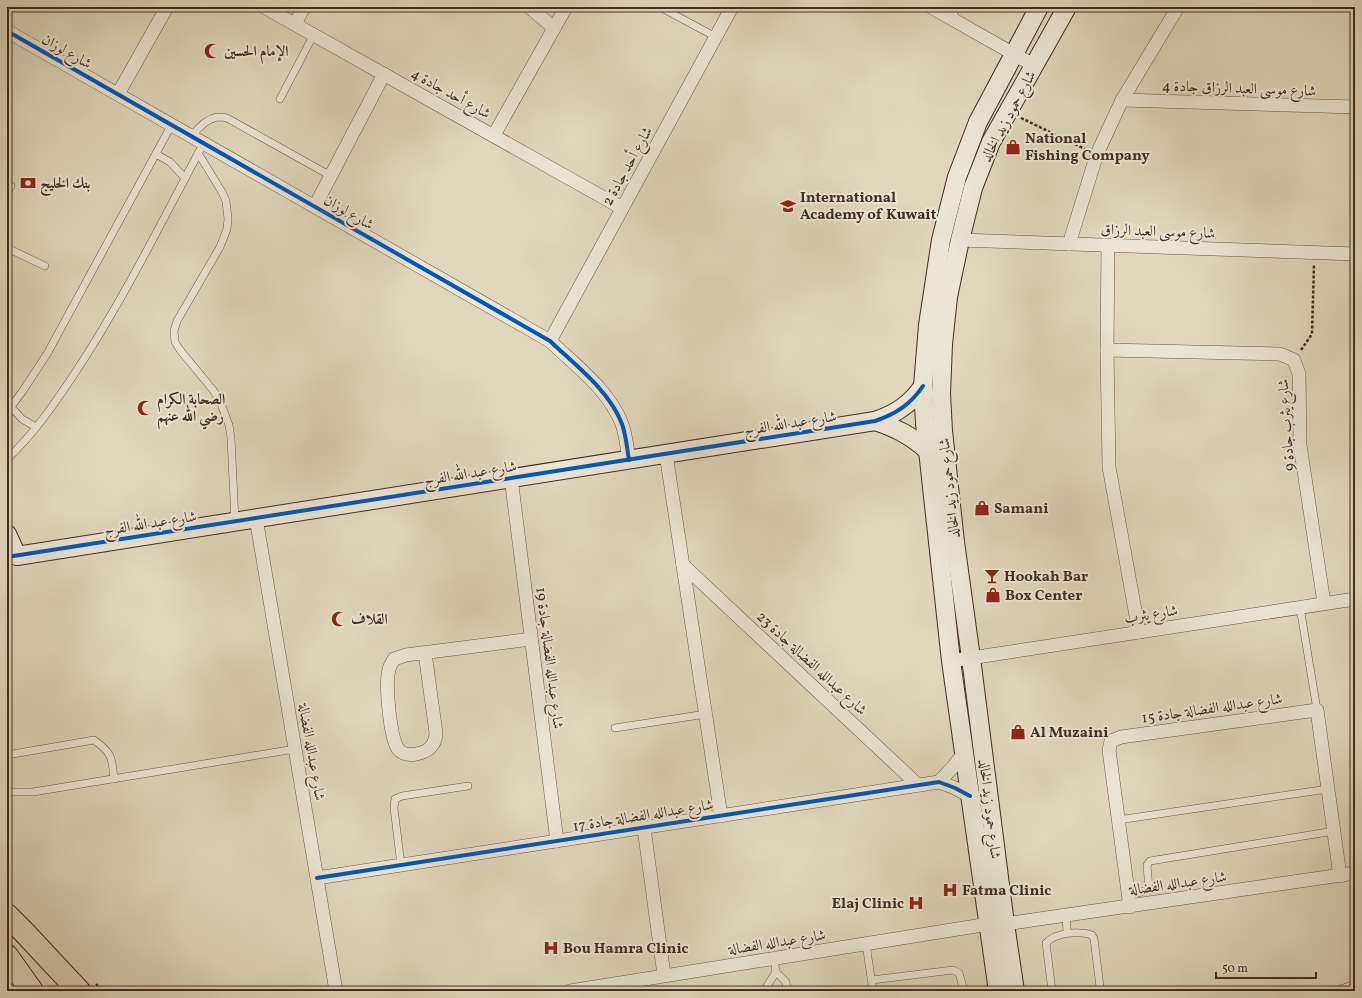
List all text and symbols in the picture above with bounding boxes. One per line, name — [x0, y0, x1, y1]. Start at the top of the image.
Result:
street label: شارع لوزان — [37, 30, 95, 76]
mosque icon: الإمام الحسين — [203, 42, 221, 60]
place label: الإمام الحسين — [224, 42, 289, 64]
street label: شارع أحد جادة 4 — [406, 62, 495, 126]
street label: شارع حمود زيد الخالد — [976, 67, 1043, 166]
street label: شارع موسى العبد الرزاق جادة 4 — [1161, 76, 1317, 104]
street label: شارع أحد جادة 2 — [596, 122, 660, 211]
place label: National Fishing Company — [1025, 129, 1150, 167]
shop icon: National Fishing Company — [1004, 138, 1022, 156]
bank icon: بنك الخليج — [19, 174, 37, 192]
place label: بنك الخليج — [40, 174, 90, 197]
place label: International Academy of Kuwait — [800, 188, 937, 226]
street label: شارع لوزان — [319, 191, 377, 237]
school or university icon: International Academy of Kuwait — [779, 197, 797, 215]
street label: شارع موسى العبد الرزاق — [1100, 220, 1216, 246]
street label: شارع يثرب جادة 9 — [1274, 378, 1302, 472]
place label: الصحابة الكرام رضي الله عنهم — [157, 390, 225, 430]
mosque icon: الصحابة الكرام رضي الله عنهم — [136, 399, 154, 417]
street label: شارع عبد الله الفرج — [742, 404, 838, 443]
street label: شارع حمود زيد الخالد — [935, 437, 967, 539]
street label: شارع عبد الله الفرج — [422, 454, 518, 493]
shop icon: Samani — [973, 499, 991, 517]
place label: Samani — [994, 499, 1048, 520]
street label: شارع عبد الله الفرج — [102, 504, 198, 543]
bar icon: Hookah Bar — [983, 567, 1001, 585]
place label: Hookah Bar — [1004, 567, 1088, 588]
street label: شارع عبدالله الفضالة جادة 19 — [528, 586, 568, 730]
shop icon: Box Center — [984, 586, 1002, 604]
place label: Box Center — [1005, 586, 1082, 607]
street label: شارع يثرب — [1123, 601, 1180, 631]
street label: شارع عبدالله الفضالة جادة 23 — [750, 607, 871, 722]
mosque icon: القلاف — [330, 610, 348, 628]
place label: القلاف — [351, 610, 388, 631]
street label: شارع عبدالله الفضالة جادة 15 — [1140, 689, 1284, 731]
street label: شارع عبدالله الفضالة — [290, 701, 329, 803]
shop icon: Al Muzaini — [1009, 723, 1027, 741]
place label: Al Muzaini — [1030, 723, 1108, 744]
street label: شارع حمود زيد الخالد — [971, 758, 1005, 860]
street label: شارع عبدالله الفضالة جادة 17 — [571, 795, 715, 839]
street label: شارع عبدالله الفضالة — [1127, 867, 1228, 903]
hospital icon: Fatma Clinic — [941, 881, 959, 899]
place label: Fatma Clinic — [962, 881, 1051, 902]
place label: Elaj Clinic — [832, 894, 904, 915]
hospital icon: Elaj Clinic — [907, 894, 925, 912]
street label: شارع عبدالله الفضالة — [726, 925, 828, 963]
hospital icon: Bou Hamra Clinic — [542, 939, 560, 957]
place label: Bou Hamra Clinic — [563, 939, 688, 960]
scale bar — [1216, 954, 1316, 980]
text: 50 m — [1222, 961, 1248, 977]

